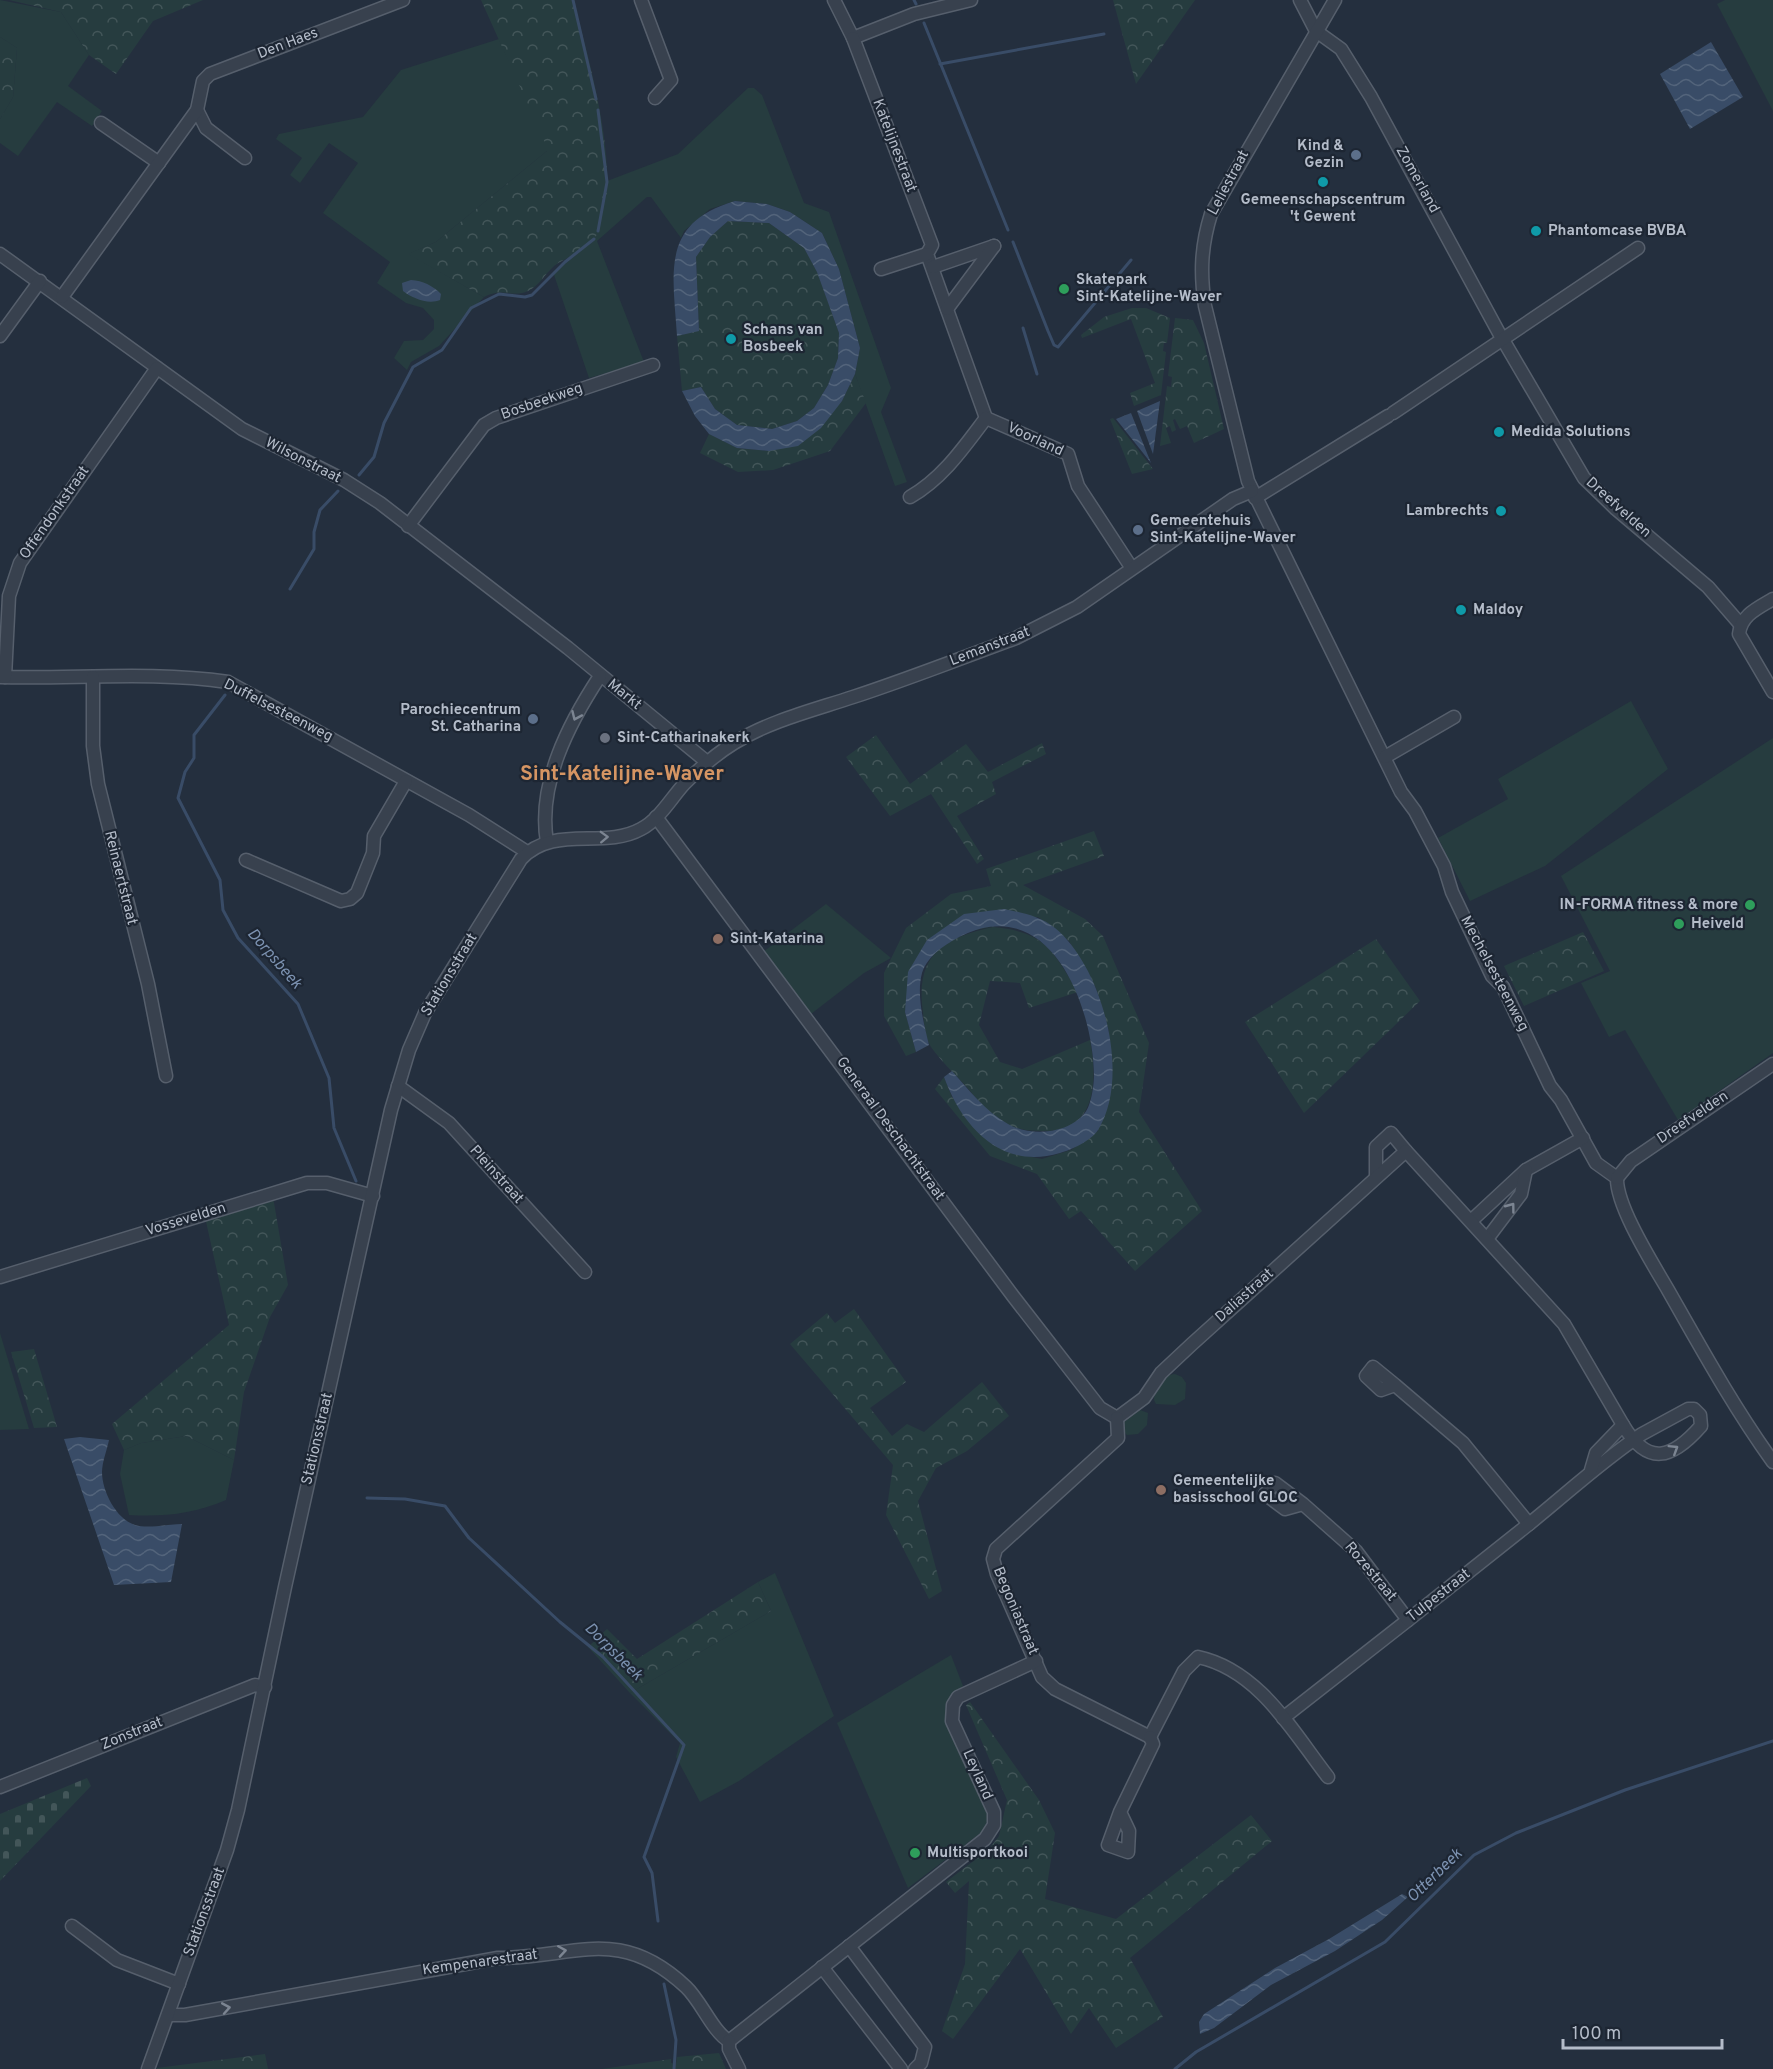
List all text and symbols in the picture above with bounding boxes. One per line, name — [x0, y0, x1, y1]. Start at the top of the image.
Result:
street label: Den Haes — [255, 24, 321, 64]
street label: Katelijnestraat — [868, 97, 920, 195]
place label: Kind & Gezin — [1297, 137, 1344, 173]
street label: Zomerland — [1391, 143, 1443, 217]
street label: Leliestraat — [1204, 147, 1254, 219]
marker: Kind & Gezin — [1349, 148, 1363, 162]
marker: Gemeenschapscentrum 't Gewent — [1316, 175, 1330, 189]
place label: Gemeenschapscentrum 't Gewent — [1241, 191, 1405, 227]
place label: Phantomcase BVBA — [1548, 222, 1687, 241]
marker: Phantomcase BVBA — [1529, 224, 1543, 238]
place label: Skatepark Sint-Katelijne-Waver — [1076, 271, 1223, 307]
marker: Skatepark Sint-Katelijne-Waver — [1057, 282, 1071, 296]
place label: Schans van Bosbeek — [743, 321, 823, 357]
marker: Schans van Bosbeek — [724, 332, 738, 346]
street label: Bosbeekweg — [499, 379, 585, 425]
street label: Voorland — [1004, 419, 1066, 461]
place label: Medida Solutions — [1511, 423, 1631, 442]
marker: Medida Solutions — [1492, 425, 1506, 439]
street label: Wilsonstraat — [262, 434, 344, 488]
street label: Offendonkstraat — [16, 463, 94, 563]
street label: Dreefvelden — [1581, 474, 1655, 542]
place label: Lambrechts — [1406, 502, 1489, 521]
marker: Lambrechts — [1494, 504, 1508, 518]
place label: Gemeentehuis Sint-Katelijne-Waver — [1150, 512, 1297, 548]
marker: Gemeentehuis Sint-Katelijne-Waver — [1131, 523, 1145, 537]
place label: Maldoy — [1473, 601, 1524, 620]
marker: Maldoy — [1454, 603, 1468, 617]
street label: Lemanstraat — [947, 623, 1033, 671]
street label: Duffelsesteenweg — [220, 675, 336, 747]
street label: Markt — [603, 675, 645, 715]
place label: Parochiecentrum St. Catharina — [400, 701, 521, 737]
one-way arrow — [571, 710, 583, 721]
marker: Parochiecentrum St. Catharina — [526, 712, 540, 726]
place label: Sint-Catharinakerk — [617, 729, 750, 748]
marker: Sint-Catharinakerk — [598, 731, 612, 745]
district label: Sint-Katelijne-Waver — [520, 761, 724, 788]
street label: Reinaertstraat — [99, 829, 141, 927]
one-way arrow — [599, 830, 608, 843]
place label: IN-FORMA fitness & more — [1560, 896, 1738, 915]
marker: IN-FORMA fitness & more — [1743, 898, 1757, 912]
street label: Mechelsesteenweg — [1456, 913, 1532, 1035]
place label: Heiveld — [1691, 915, 1744, 934]
marker: Heiveld — [1672, 917, 1686, 931]
water label: Dorpsbeek — [242, 924, 306, 994]
street label: Stationsstraat — [418, 930, 482, 1020]
place label: Sint-Katarina — [730, 930, 824, 949]
marker: Sint-Katarina — [711, 932, 725, 946]
street label: Generaal Deschachtstraat — [831, 1053, 949, 1205]
street label: Dreefvelden — [1654, 1087, 1732, 1149]
street label: Pleinstraat — [465, 1142, 527, 1208]
street label: Vossevelden — [144, 1199, 228, 1241]
one-way arrow — [1504, 1202, 1515, 1213]
street label: Daliastraat — [1212, 1265, 1278, 1327]
street label: Stationsstraat — [298, 1391, 338, 1487]
one-way arrow — [1668, 1445, 1679, 1456]
place label: Gemeentelijke basisschool GLOC — [1173, 1472, 1298, 1508]
marker: Gemeentelijke basisschool GLOC — [1154, 1483, 1168, 1497]
street label: Rozestraat — [1340, 1538, 1400, 1606]
street label: Begoniastraat — [988, 1564, 1042, 1658]
street label: Tulpestraat — [1403, 1565, 1475, 1627]
water label: Dorpsbeek — [580, 1619, 647, 1686]
street label: Zonstraat — [98, 1713, 166, 1755]
street label: Leyland — [957, 1747, 997, 1803]
place label: Multisportkooi — [927, 1844, 1028, 1863]
water label: Otterbeek — [1403, 1844, 1468, 1907]
marker: Multisportkooi — [908, 1846, 922, 1860]
street label: Stationsstraat — [180, 1865, 230, 1959]
street label: Kempenarestraat — [421, 1945, 539, 1981]
one-way arrow — [558, 1945, 567, 1957]
one-way arrow — [220, 2002, 230, 2015]
scale bar — [1563, 2012, 1722, 2050]
text: 100 m — [1572, 2023, 1621, 2046]

